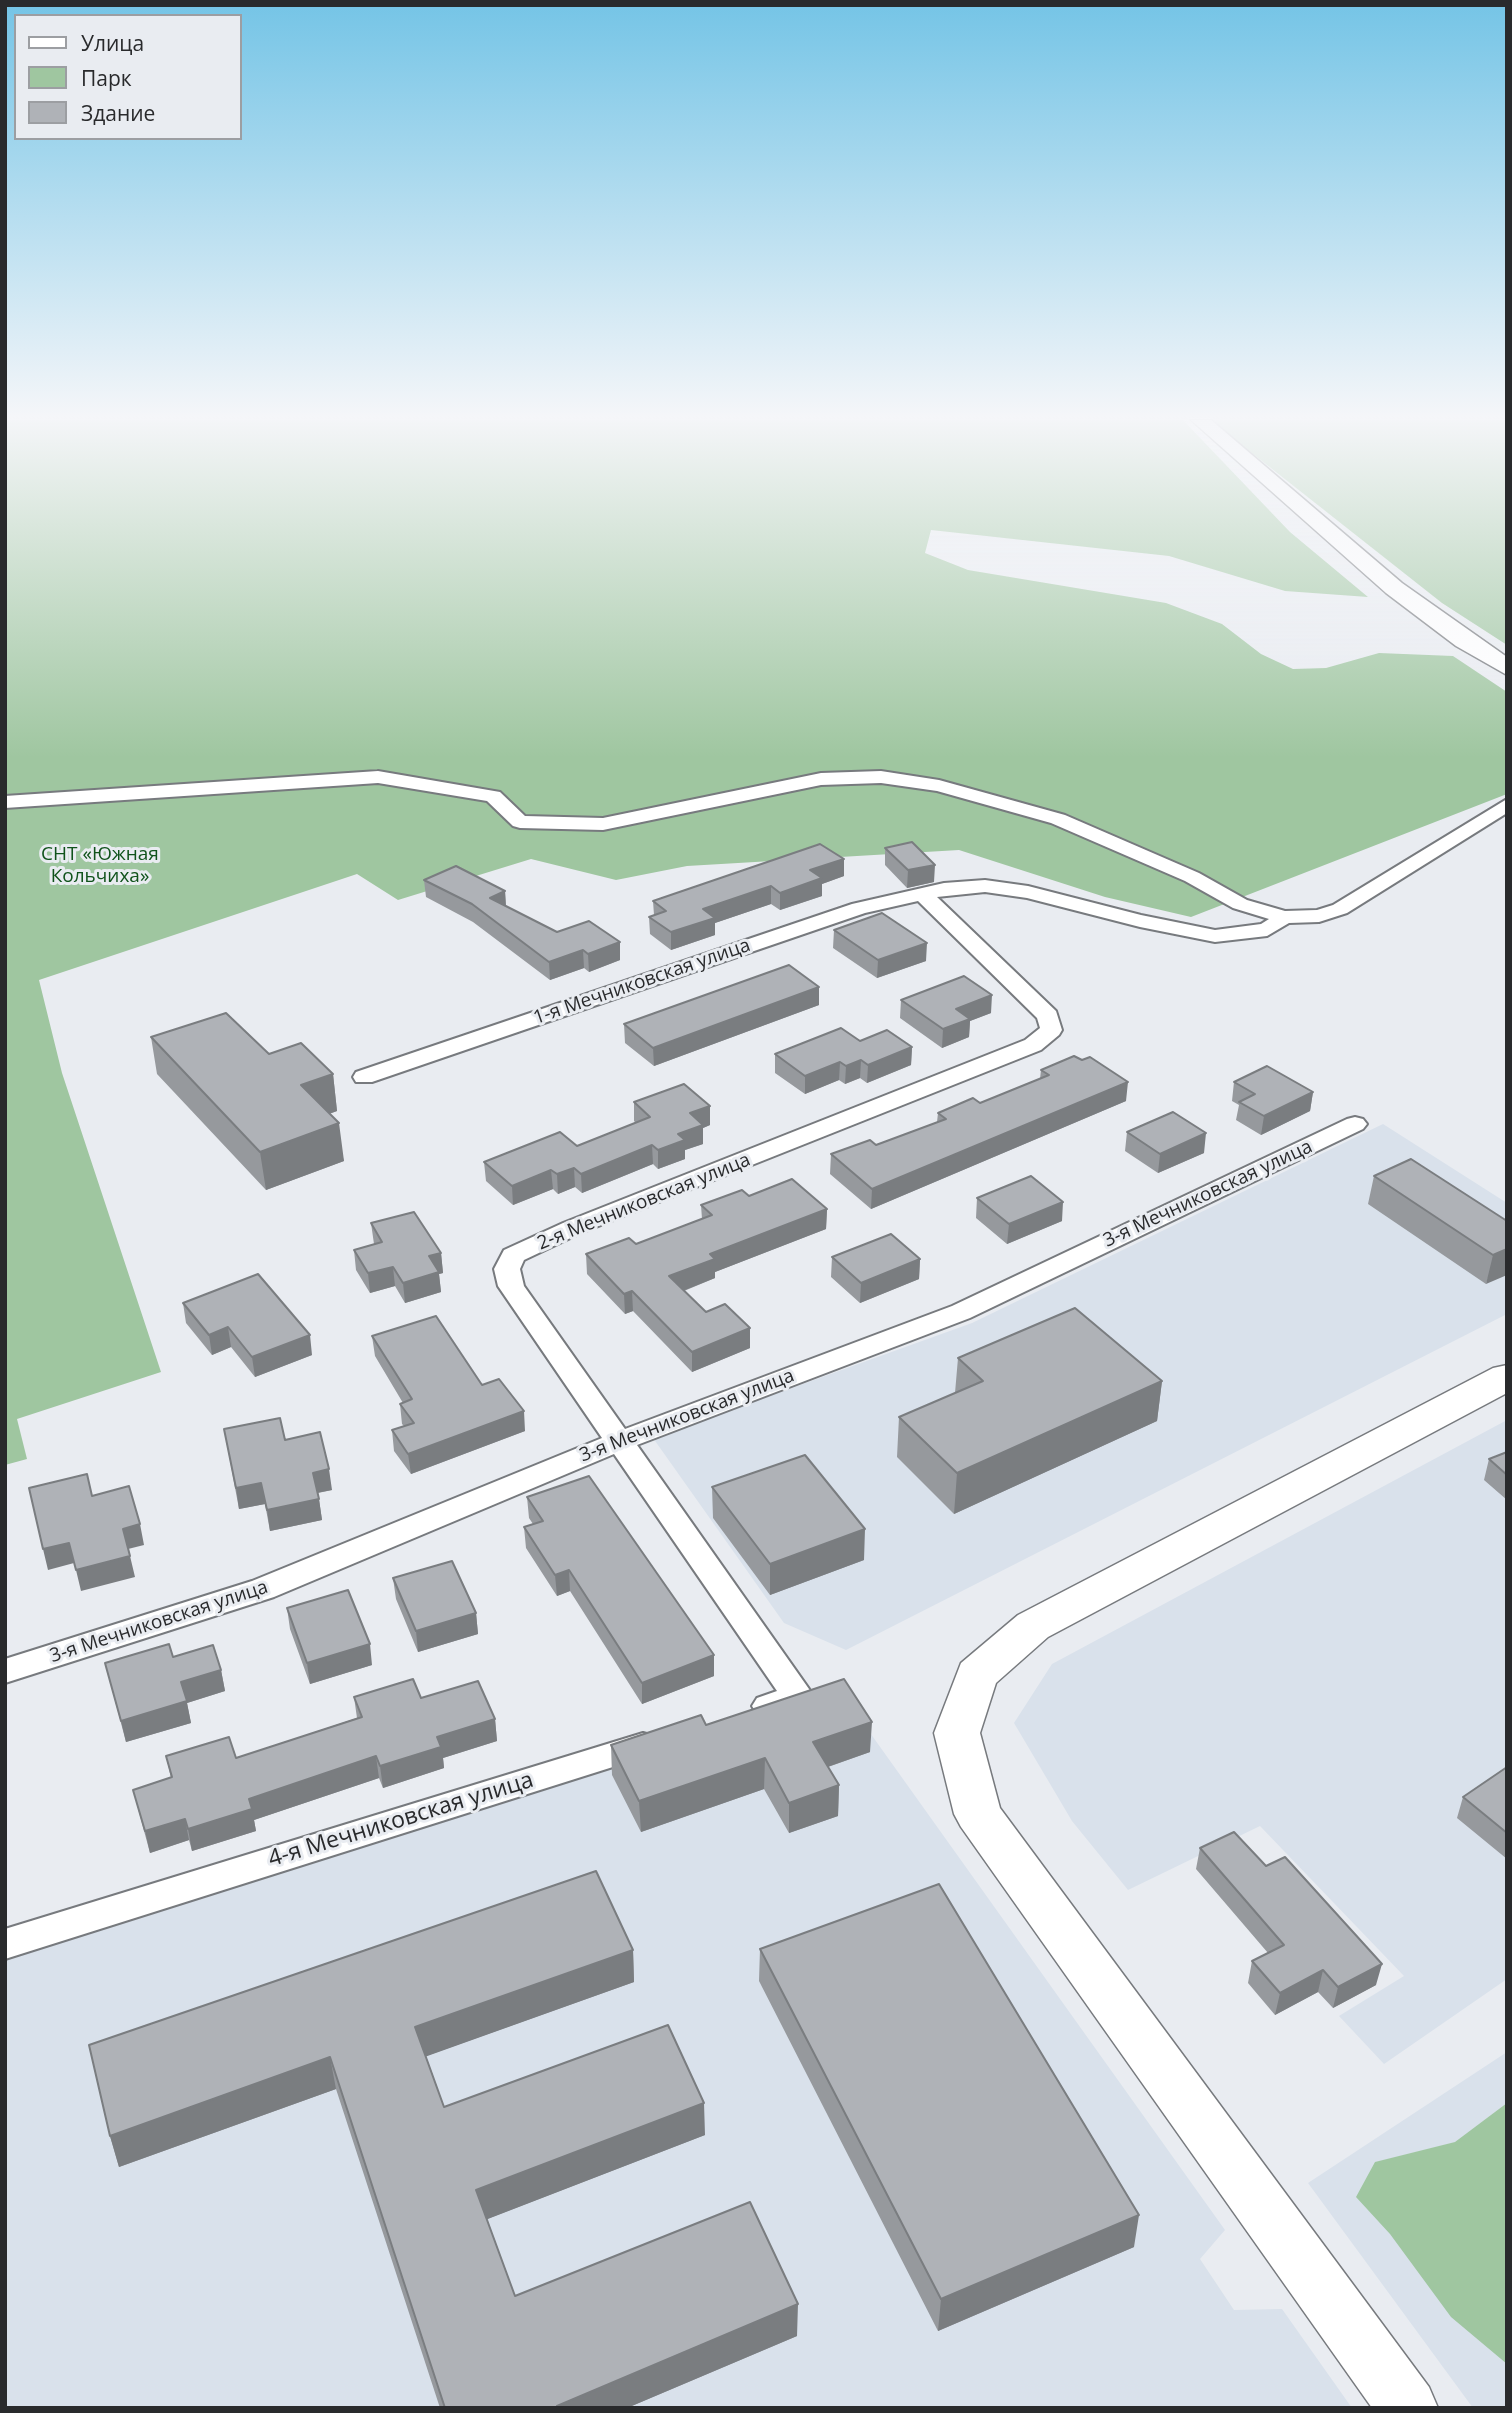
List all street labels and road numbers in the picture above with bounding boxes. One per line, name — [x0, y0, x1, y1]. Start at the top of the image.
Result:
street label: 1-я Мечниковская улица — [531, 934, 753, 1030]
street label: 3-я Мечниковская улица — [1100, 1136, 1316, 1252]
street label: 2-я Мечниковская улица — [534, 1149, 754, 1255]
street label: 3-я Мечниковская улица — [577, 1365, 797, 1467]
street label: 3-я Мечниковская улица — [47, 1576, 271, 1668]
street label: 4-я Мечниковская улица — [265, 1766, 537, 1874]

